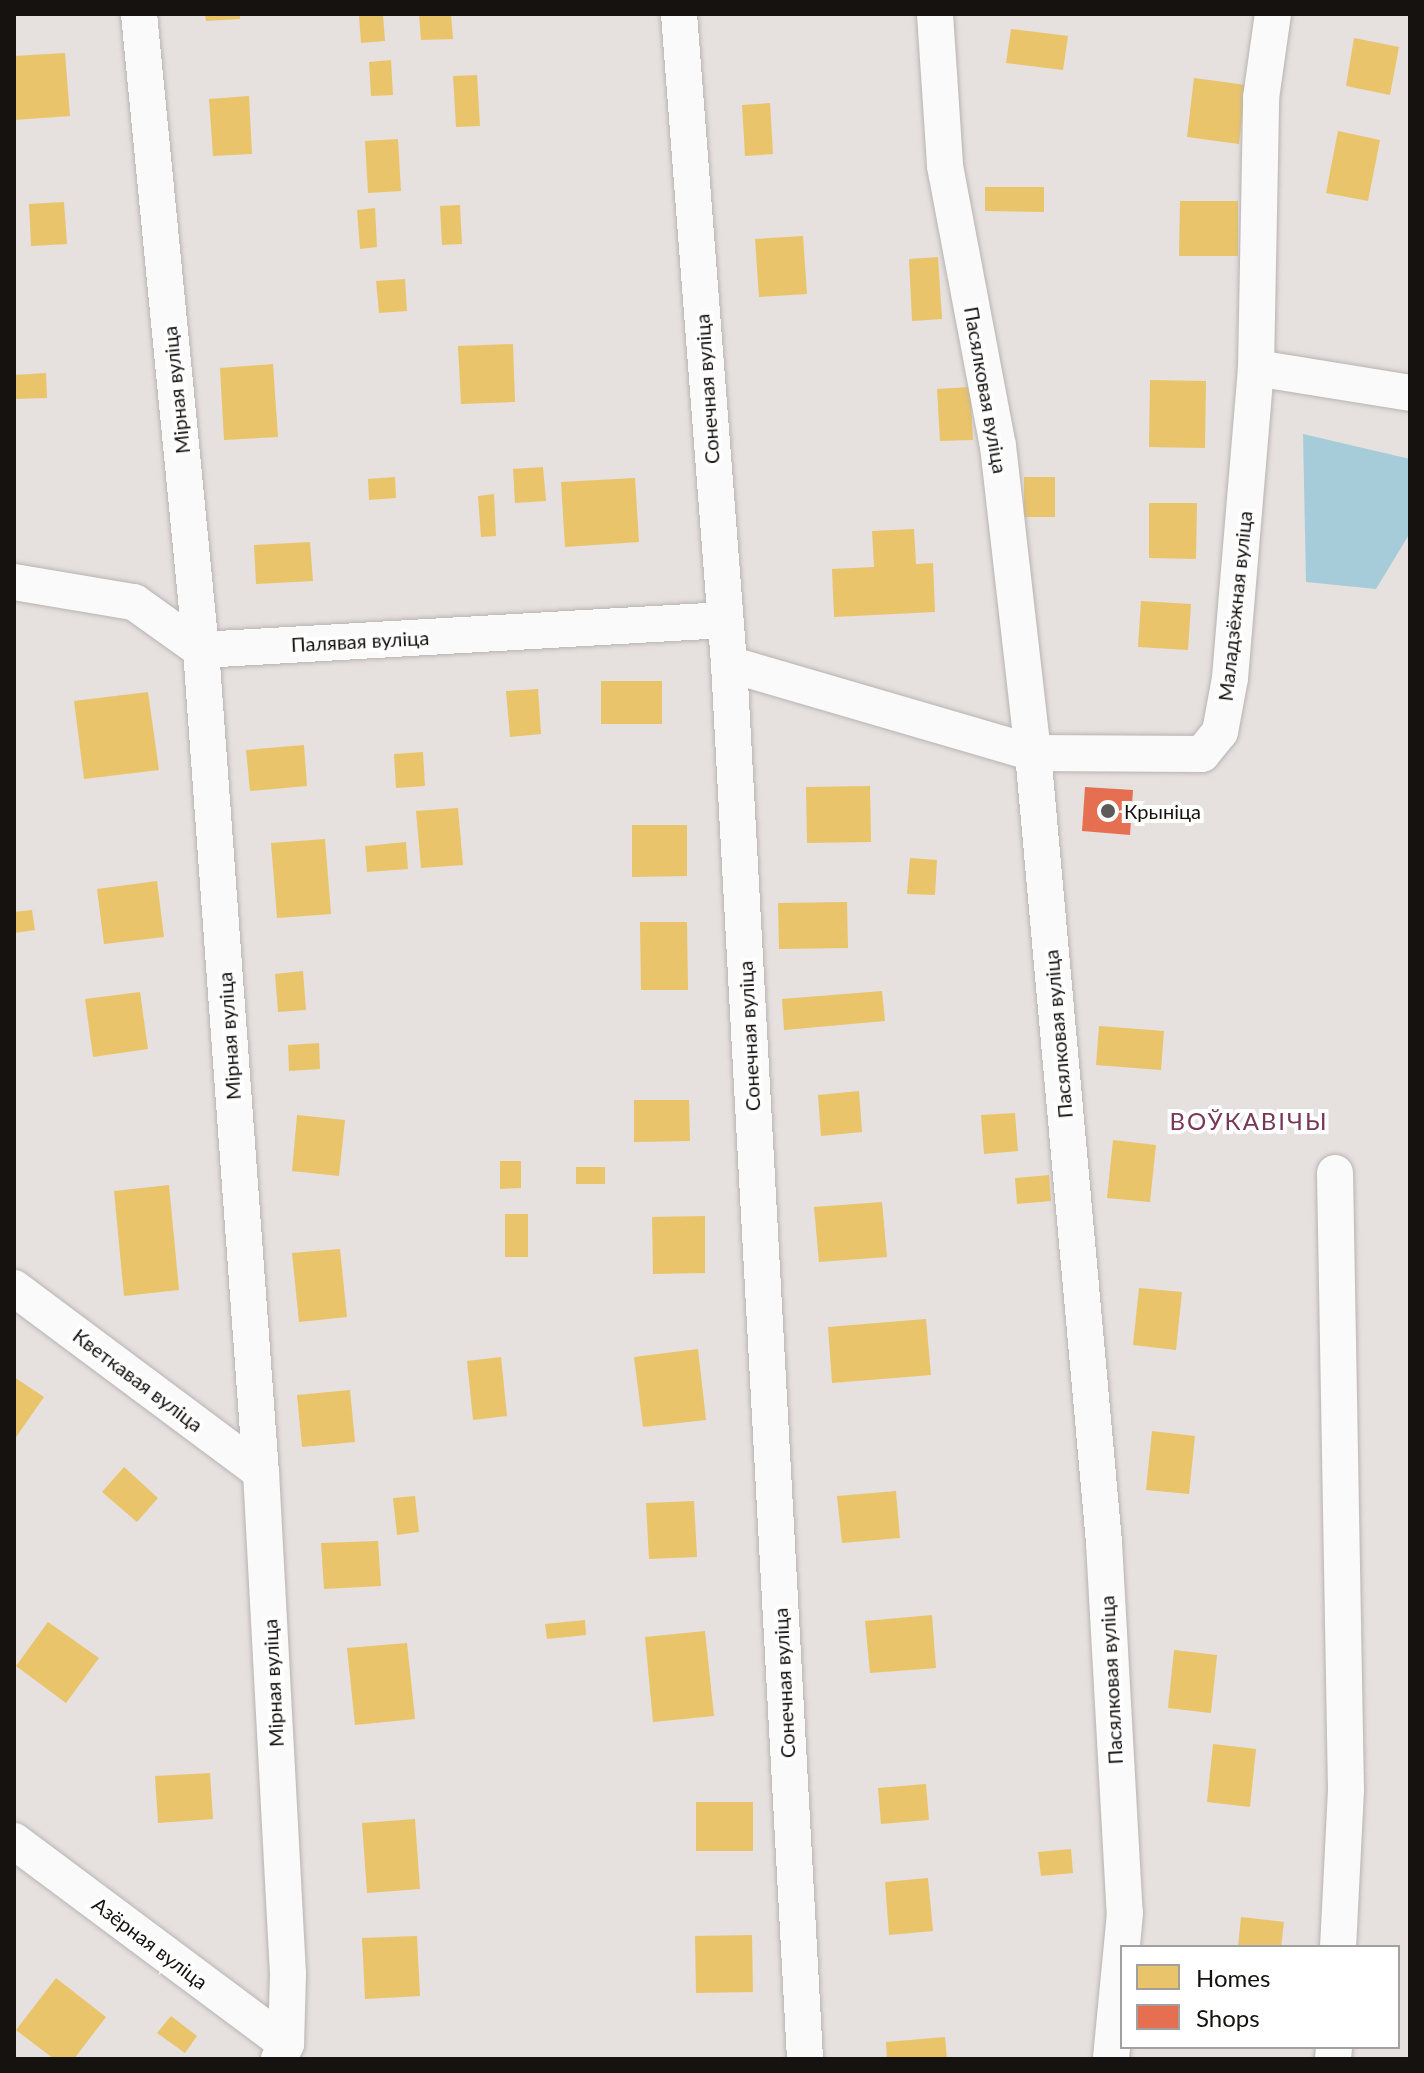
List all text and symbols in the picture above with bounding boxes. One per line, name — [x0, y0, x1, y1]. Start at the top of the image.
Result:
street label: Пасялковая вуліца — [959, 305, 1013, 475]
street label: Сонечная вуліца — [690, 313, 724, 465]
street label: Мірная вуліца — [157, 325, 195, 455]
street label: Маладзёжная вуліца — [1213, 510, 1257, 702]
street label: Палявая вуліца — [290, 625, 430, 657]
place label: Крыніца — [1124, 799, 1201, 823]
marker: Крыніца — [1099, 802, 1117, 820]
street label: Пасялковая вуліца — [1039, 949, 1077, 1119]
street label: Сонечная вуліца — [733, 960, 765, 1112]
street label: Мірная вуліца — [213, 971, 245, 1101]
district label: ВОЎКАВІЧЫ — [1169, 1107, 1329, 1135]
street label: Кветкавая вуліца — [68, 1323, 208, 1437]
street label: Пасялковая вуліца — [1095, 1595, 1127, 1765]
street label: Сонечная вуліца — [768, 1607, 800, 1759]
street label: Мірная вуліца — [258, 1618, 288, 1748]
street label: Азёрная вуліца — [88, 1892, 212, 1994]
legend — [1120, 1945, 1400, 2049]
text: Homes — [1196, 1963, 1270, 1992]
text: Shops — [1196, 2003, 1260, 2032]

